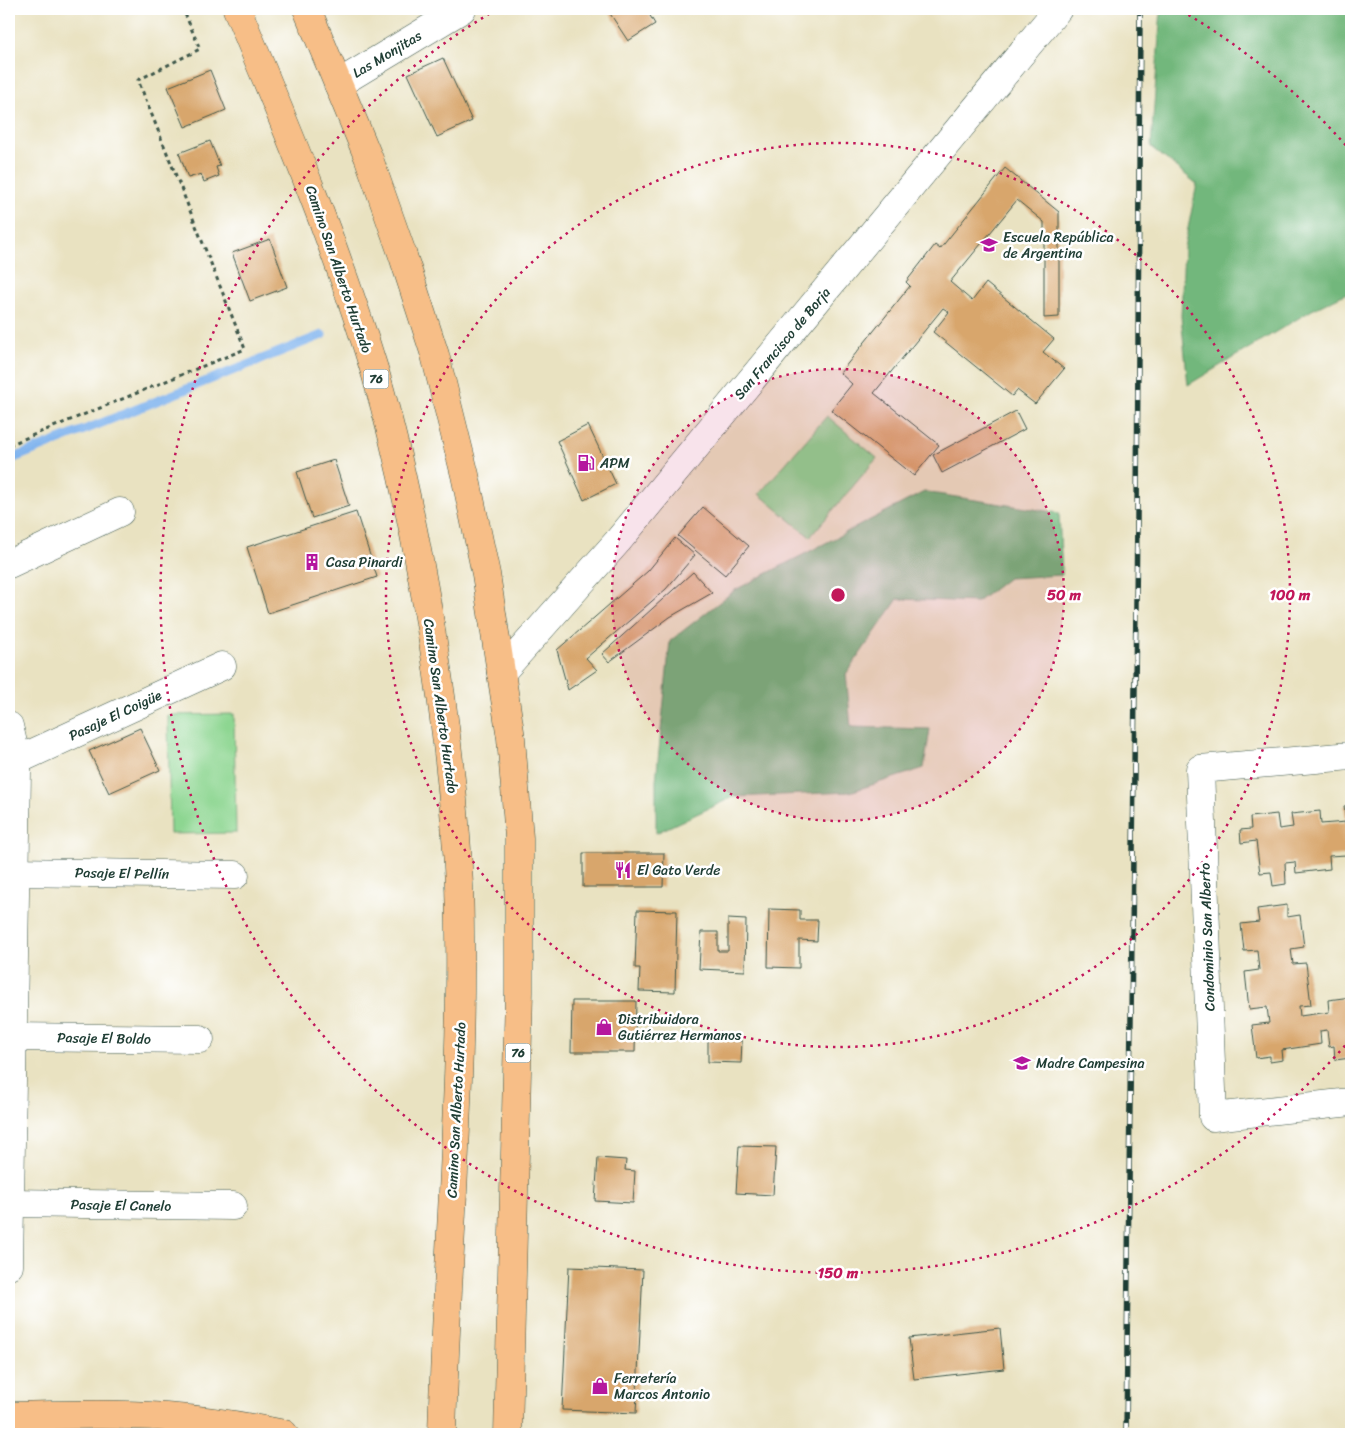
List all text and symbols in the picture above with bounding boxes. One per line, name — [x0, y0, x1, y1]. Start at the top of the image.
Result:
street label: Las Monjitas — [347, 23, 427, 85]
street label: Camino San Alberto Hurtado — [298, 182, 379, 356]
place label: Escuela República de Argentina — [1003, 225, 1114, 266]
school or university icon: Escuela República de Argentina — [979, 235, 999, 255]
street label: San Francisco de Borja — [728, 281, 837, 405]
road number: 76 — [364, 369, 388, 388]
place label: APM — [599, 451, 630, 476]
fuel station icon: APM — [576, 453, 596, 473]
place label: Casa Pinardi — [326, 550, 404, 575]
building icon: Casa Pinardi — [302, 552, 322, 572]
text: 50 m — [1047, 582, 1082, 608]
text: 100 m — [1270, 582, 1311, 608]
centre of rings — [829, 586, 847, 604]
street label: Camino San Alberto Hurtado — [416, 617, 465, 795]
street label: Pasaje El Coigüe — [64, 683, 166, 748]
place label: El Gato Verde — [637, 858, 720, 883]
street label: Pasaje El Pellín — [75, 860, 170, 887]
restaurant icon: El Gato Verde — [613, 860, 633, 880]
street label: Condominio San Alberto — [1192, 862, 1223, 1011]
place label: Distribuidora Gutiérrez Hermanos — [618, 1007, 742, 1048]
shop icon: Distribuidora Gutiérrez Hermanos — [594, 1017, 614, 1037]
street label: Camino San Alberto Hurtado — [439, 1021, 474, 1199]
street label: Pasaje El Boldo — [57, 1025, 151, 1052]
road number: 76 — [506, 1044, 530, 1062]
place label: Madre Campesina — [1036, 1051, 1144, 1076]
school or university icon: Madre Campesina — [1012, 1053, 1032, 1073]
street label: Pasaje El Canelo — [70, 1192, 172, 1219]
text: 150 m — [818, 1260, 859, 1286]
place label: Ferretería Marcos Antonio — [614, 1366, 710, 1407]
shop icon: Ferretería Marcos Antonio — [590, 1376, 610, 1396]

